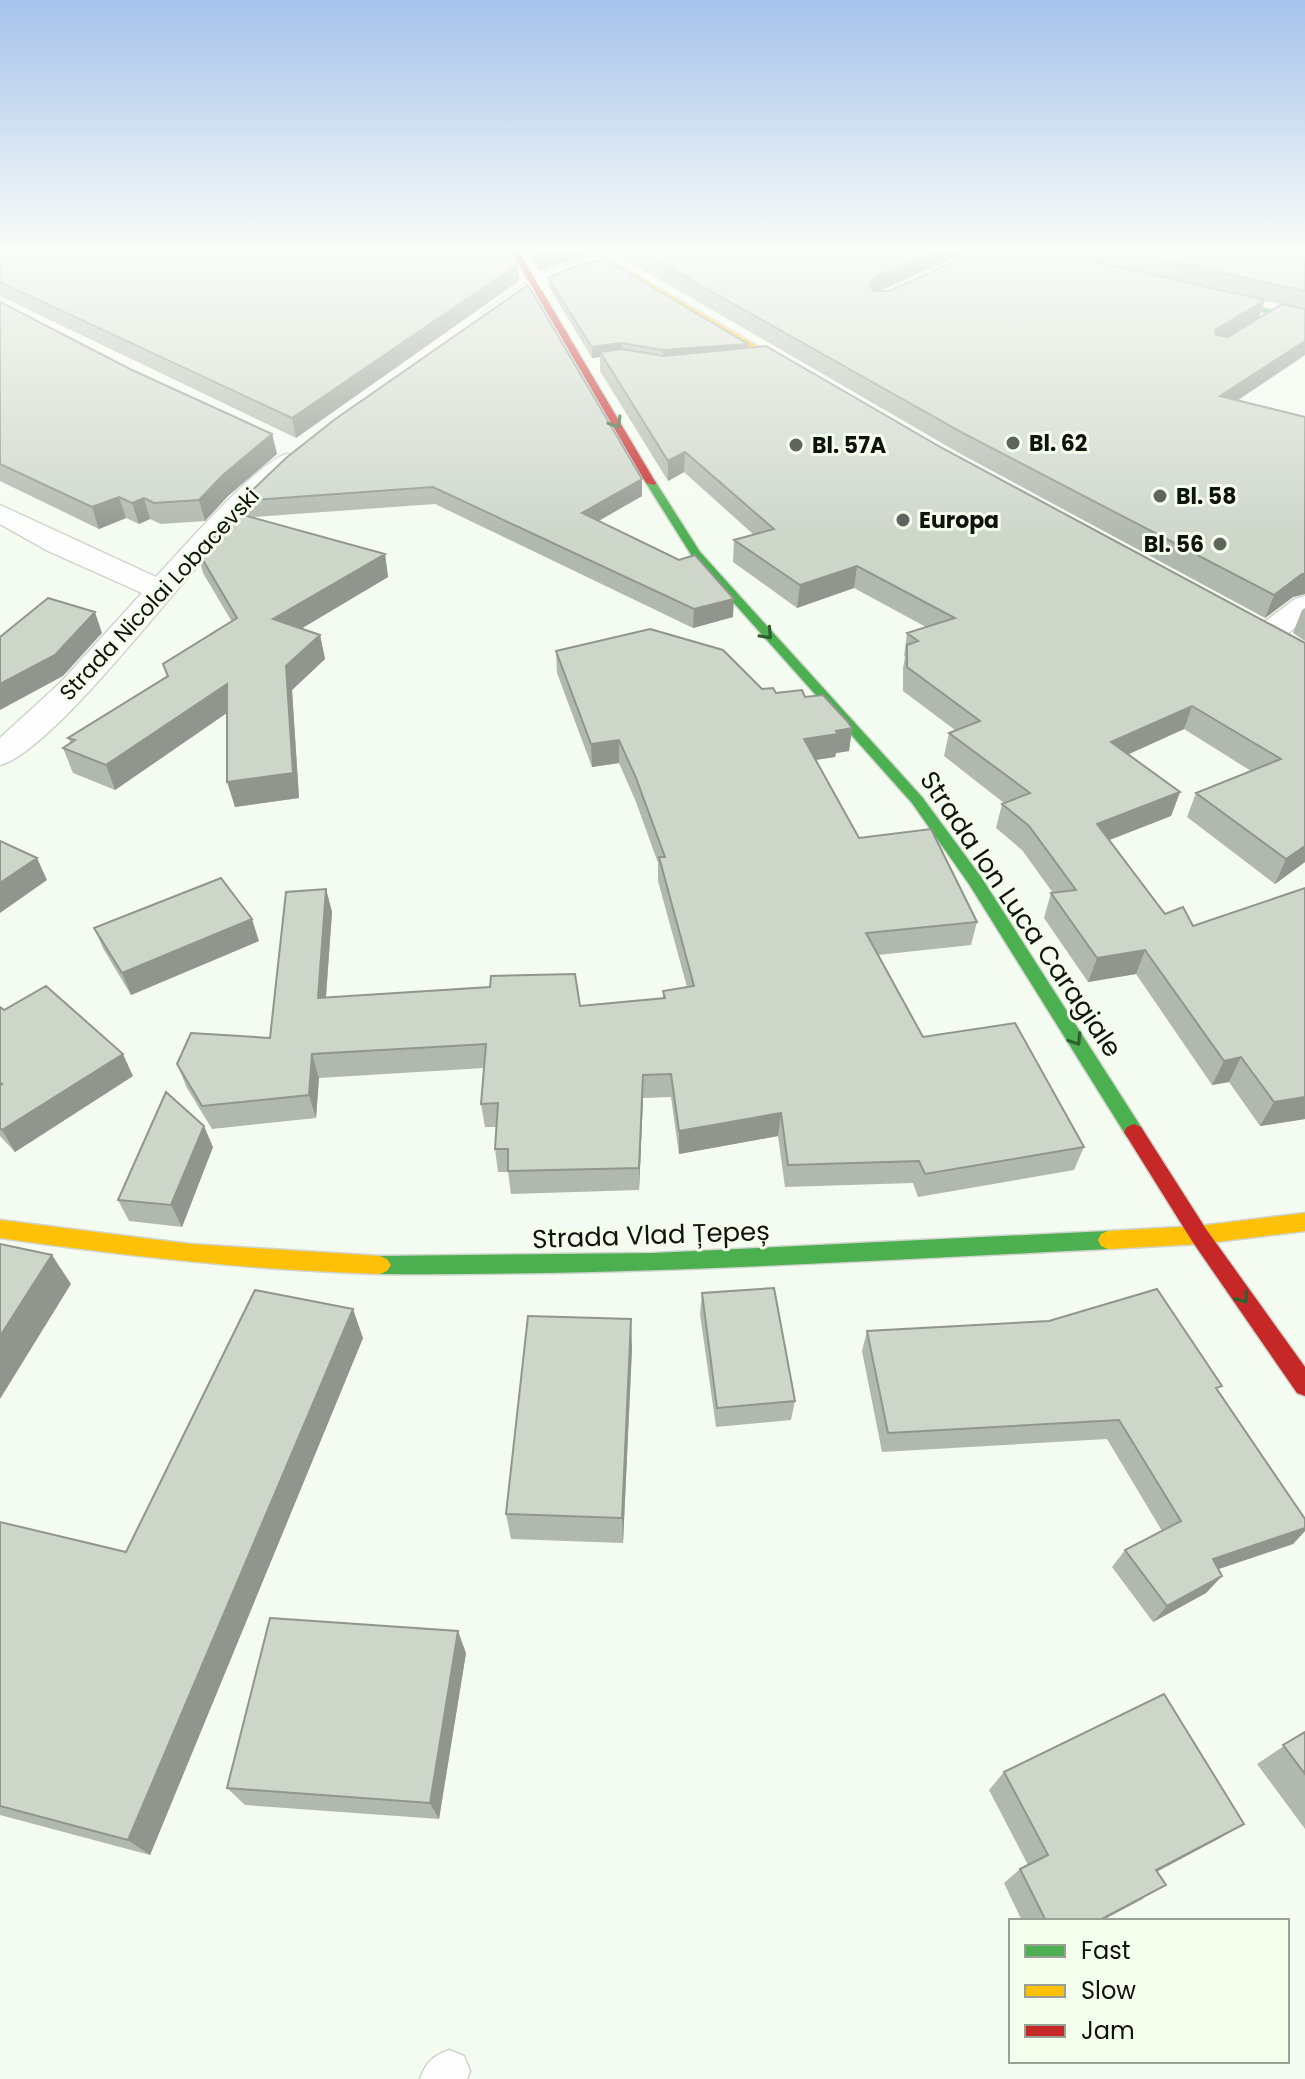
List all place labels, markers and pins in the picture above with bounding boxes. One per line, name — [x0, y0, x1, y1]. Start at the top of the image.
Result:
place label: Bl. 62 — [1029, 428, 1087, 459]
place label: Bl. 57A — [812, 430, 886, 461]
marker: Bl. 62 — [1004, 434, 1022, 452]
marker: Bl. 57A — [787, 436, 805, 454]
place label: Bl. 58 — [1176, 481, 1236, 512]
marker: Bl. 58 — [1151, 487, 1169, 505]
place label: Europa — [919, 505, 999, 536]
marker: Europa — [894, 511, 912, 529]
place label: Bl. 56 — [1144, 529, 1204, 560]
marker: Bl. 56 — [1211, 535, 1229, 553]

